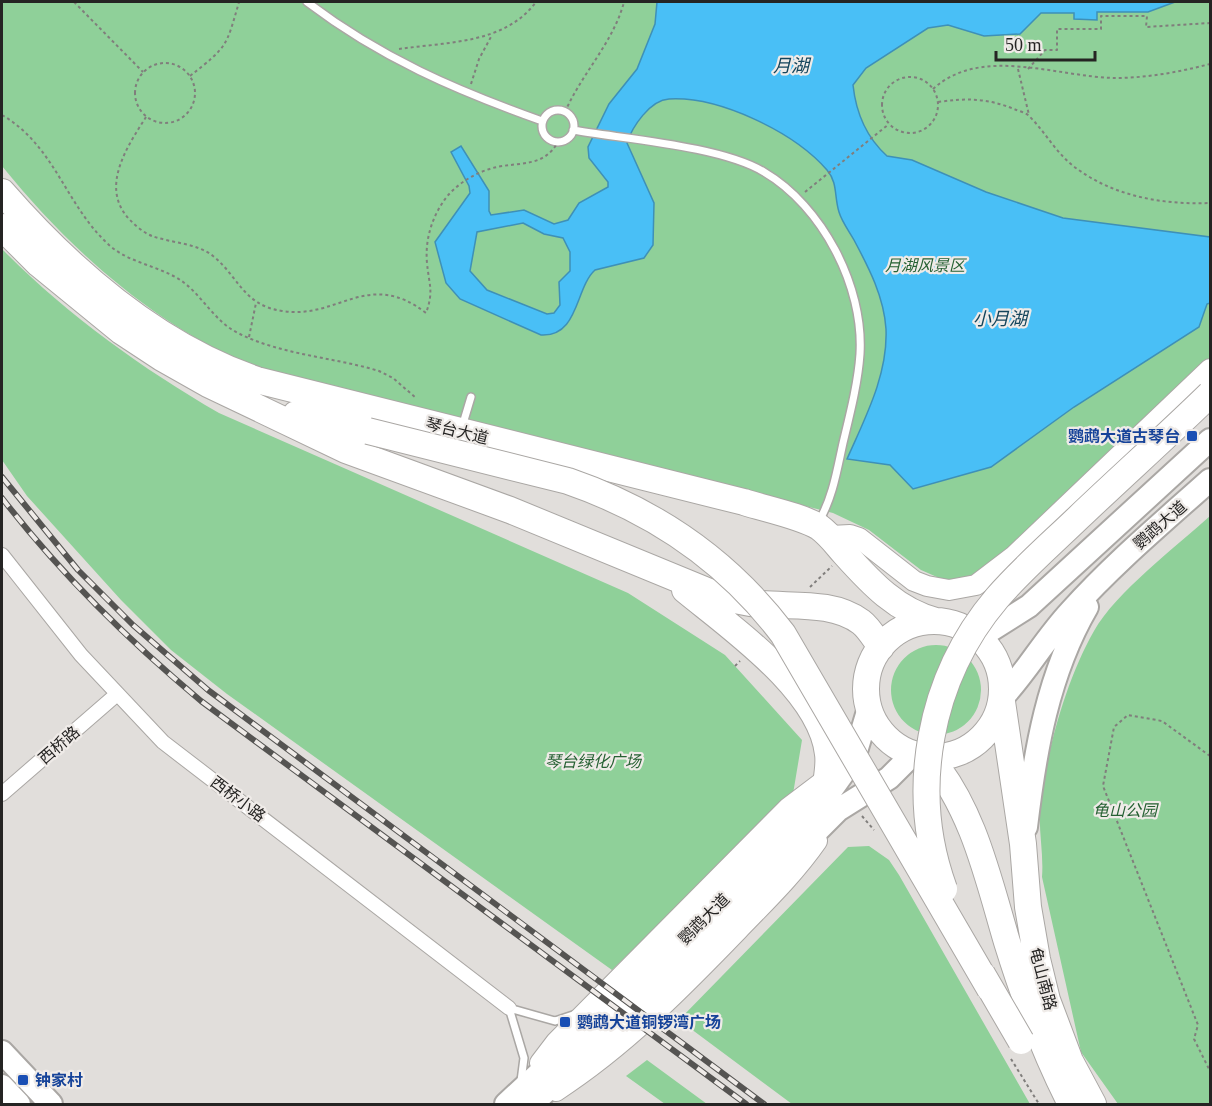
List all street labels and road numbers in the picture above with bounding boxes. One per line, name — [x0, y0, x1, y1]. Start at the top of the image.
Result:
street label: 琴台大道 — [424, 415, 490, 447]
street label: 鹦鹉大道 — [1130, 498, 1190, 552]
street label: 西桥路 — [35, 723, 83, 767]
street label: 西桥小路 — [207, 773, 269, 825]
street label: 鹦鹉大道 — [675, 890, 733, 948]
street label: 龟山南路 — [1027, 946, 1060, 1012]

